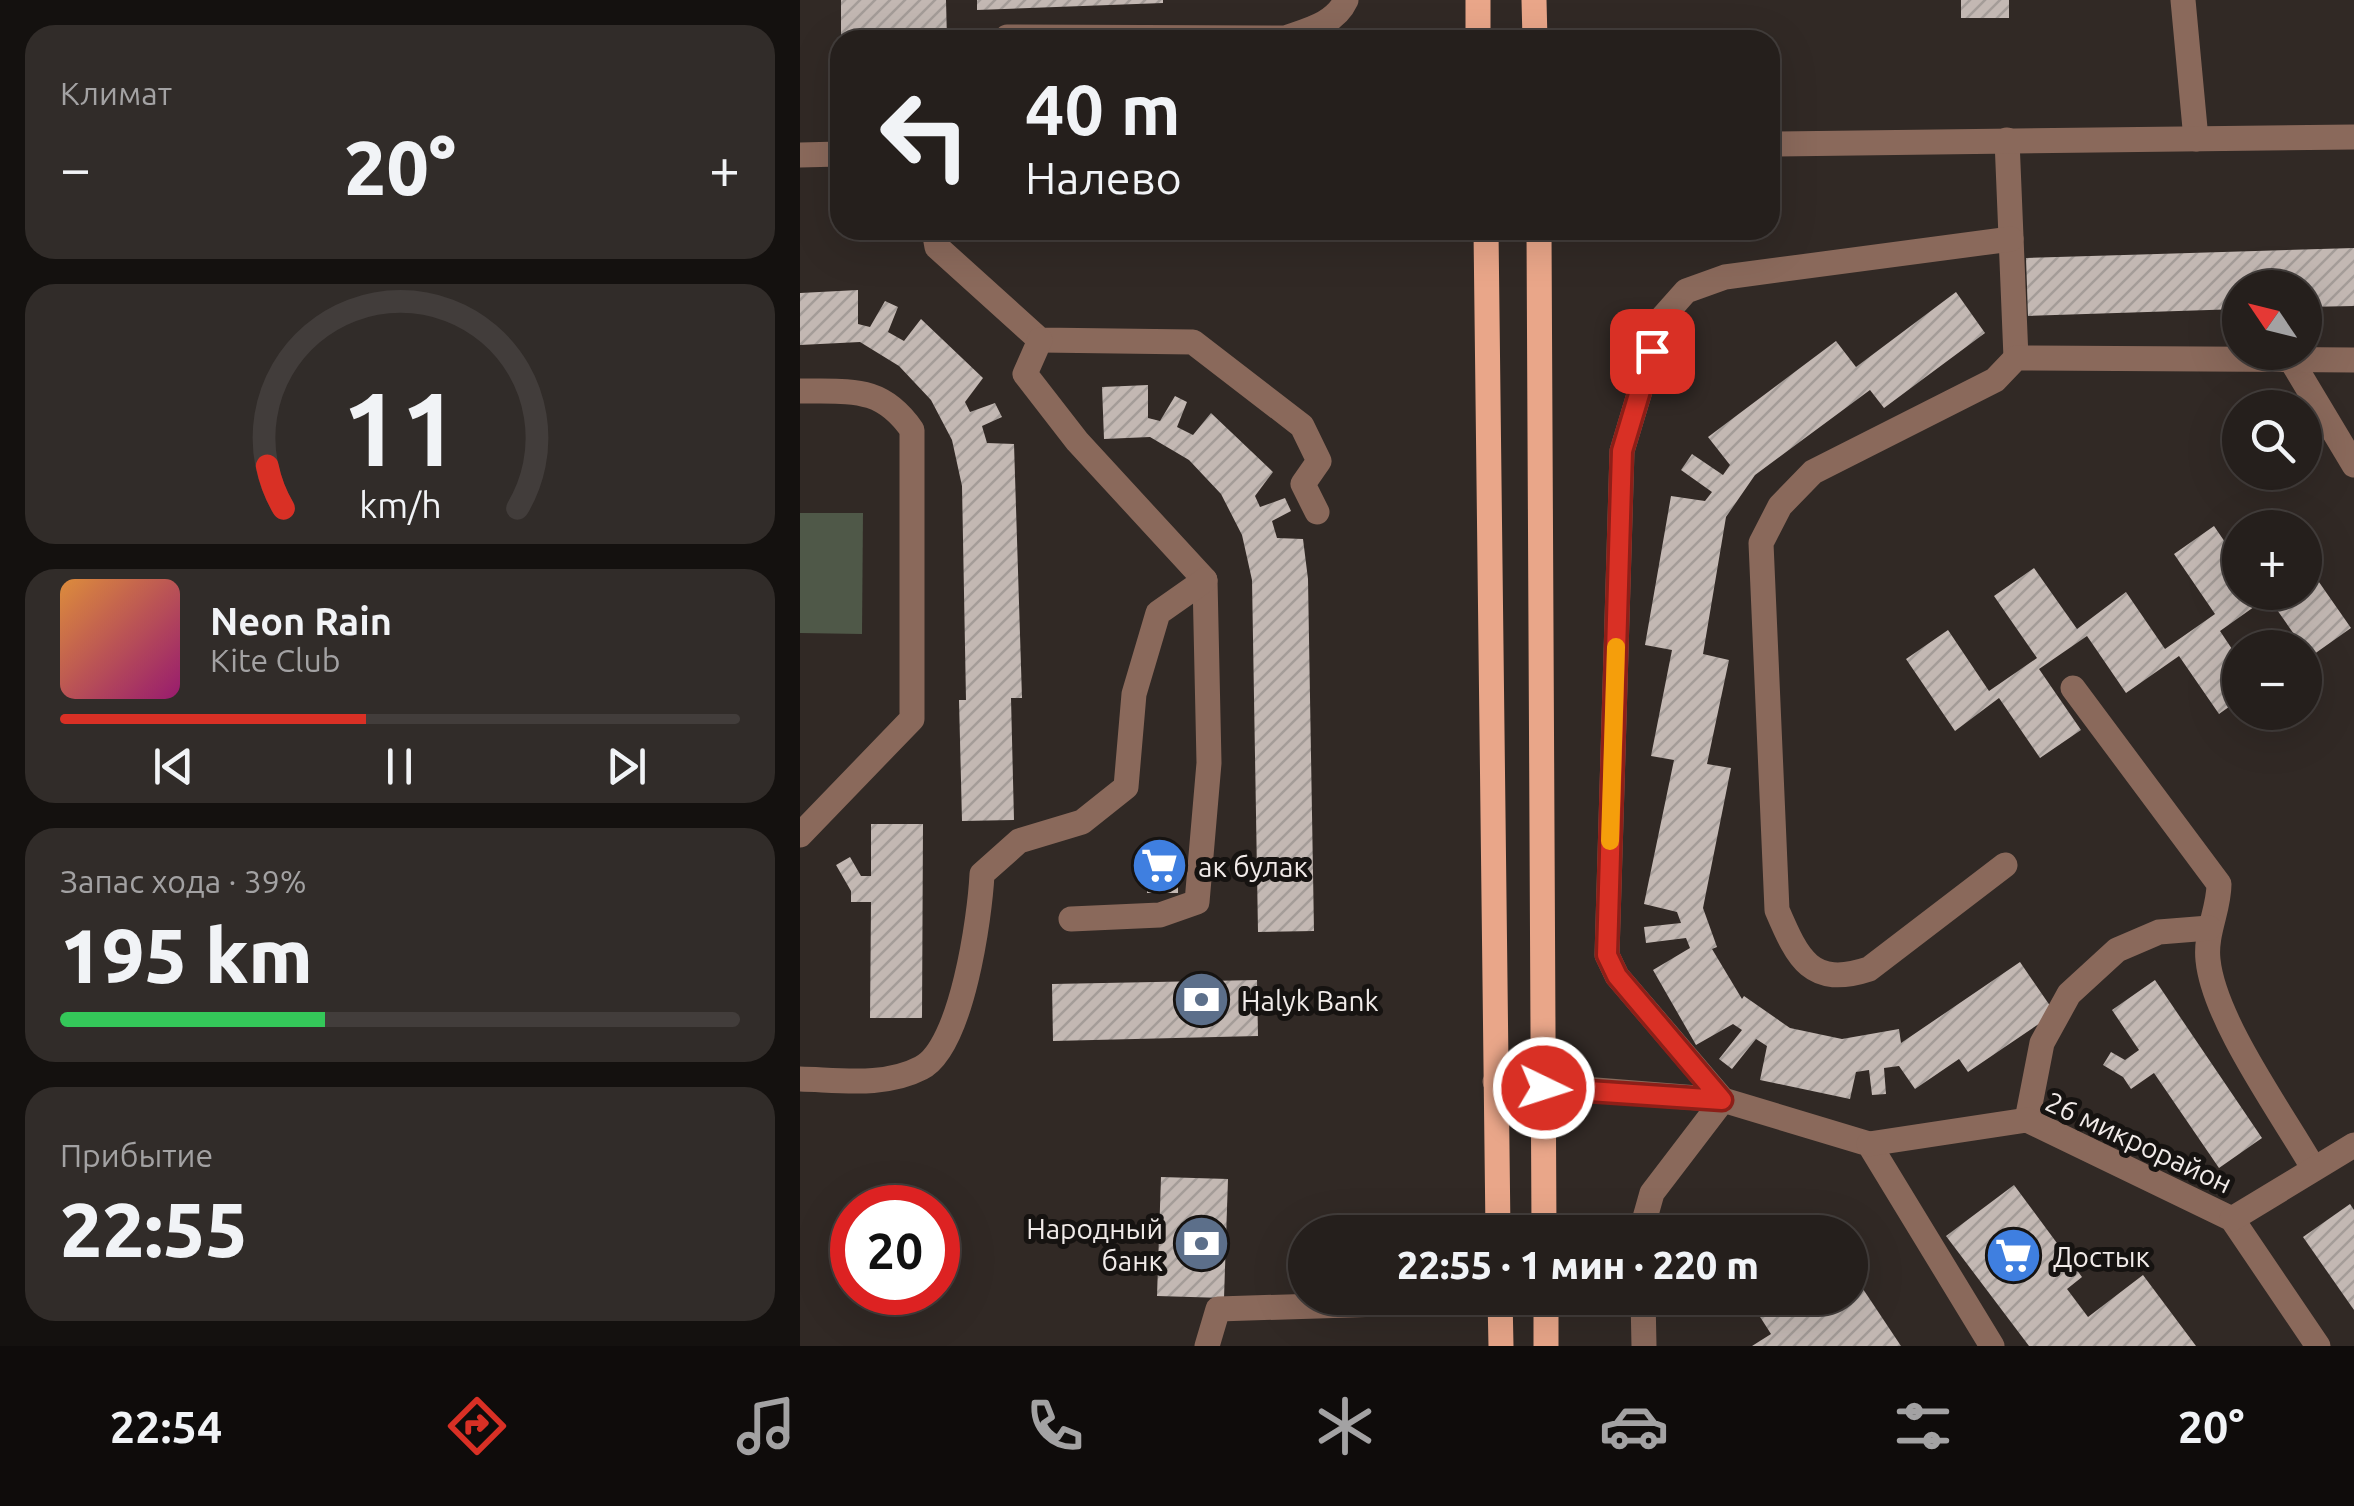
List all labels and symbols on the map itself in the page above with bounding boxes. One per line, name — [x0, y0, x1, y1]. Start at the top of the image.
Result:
north arrow — [2222, 270, 2322, 370]
pin — [1610, 309, 1695, 394]
supermarket icon: ак булак — [1129, 836, 1189, 896]
place label: ак булак — [1198, 851, 1308, 882]
bank icon: Halyk Bank — [1172, 970, 1232, 1030]
place label: Halyk Bank — [1241, 985, 1379, 1016]
position arrow — [1492, 1036, 1596, 1140]
street label: 26 микрорайон — [2041, 1085, 2237, 1199]
speed limit sign: 20 — [830, 1185, 960, 1315]
place label: Народный банк — [1026, 1213, 1163, 1276]
bank icon: Народный банк — [1172, 1214, 1232, 1274]
supermarket icon: Достык — [1984, 1226, 2044, 1286]
place label: Достык — [2053, 1241, 2150, 1272]

